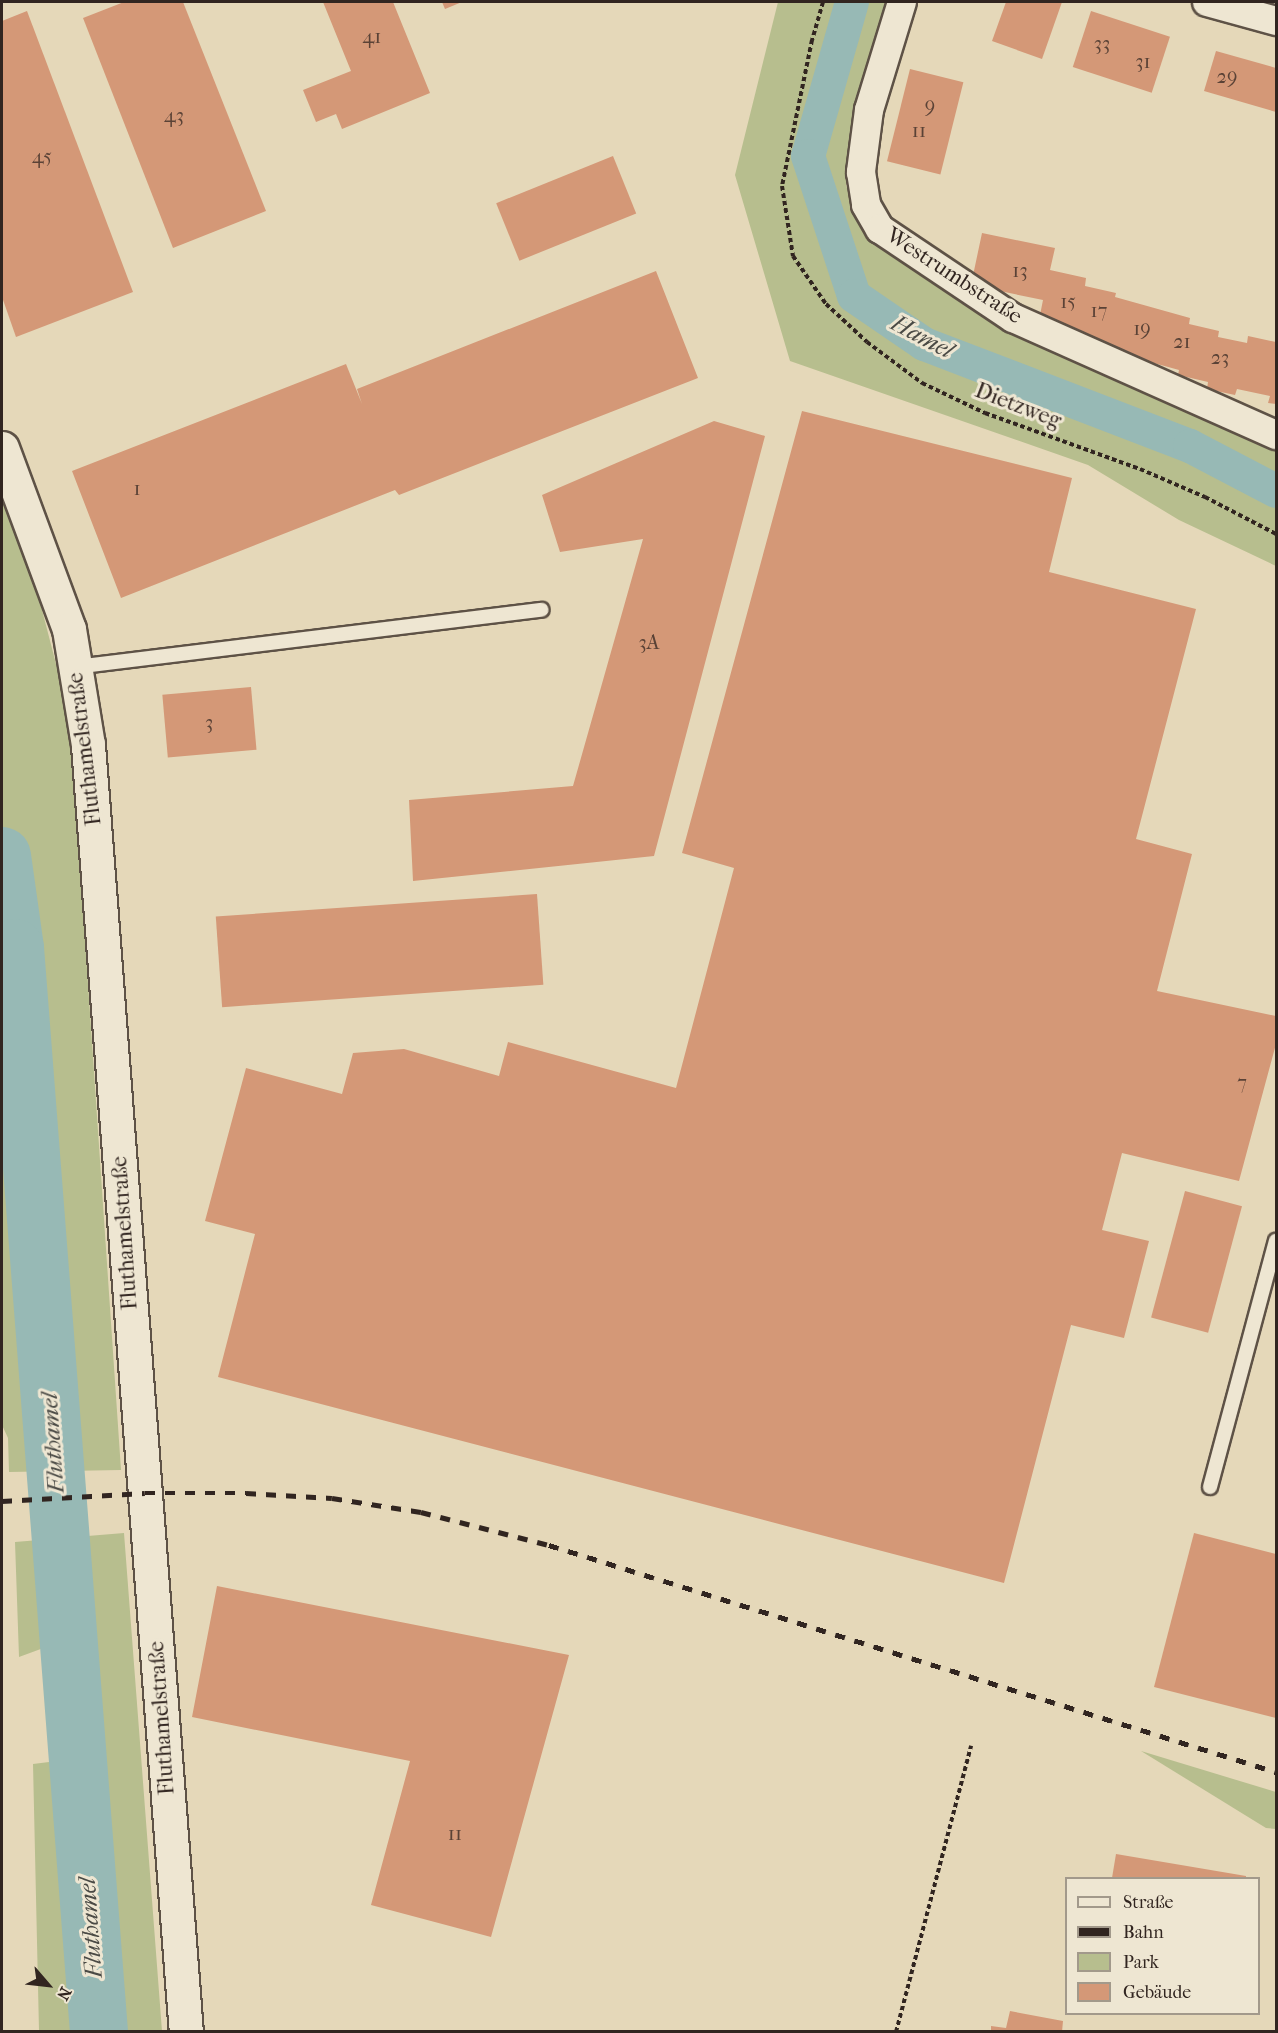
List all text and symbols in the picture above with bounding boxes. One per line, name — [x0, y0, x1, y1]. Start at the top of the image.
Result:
house number: 41 — [363, 24, 381, 48]
house number: 33 — [1094, 31, 1110, 55]
house number: 31 — [1135, 49, 1151, 73]
house number: 29 — [1217, 64, 1237, 88]
house number: 9 — [925, 93, 935, 117]
house number: 43 — [164, 103, 184, 127]
house number: 11 — [912, 118, 926, 142]
house number: 45 — [32, 144, 52, 168]
street label: Westrumbstraße — [881, 222, 1027, 330]
house number: 13 — [1012, 258, 1028, 282]
house number: 15 — [1060, 289, 1076, 313]
house number: 17 — [1091, 298, 1107, 322]
water label: Hamel — [886, 309, 958, 365]
house number: 19 — [1133, 316, 1151, 340]
house number: 21 — [1173, 329, 1191, 353]
house number: 23 — [1211, 345, 1229, 369]
street label: Dietzweg — [971, 378, 1065, 434]
house number: 1 — [133, 476, 141, 500]
house number: 3A — [638, 630, 660, 654]
street label: Fluthamelstraße — [63, 671, 107, 827]
house number: 3 — [205, 710, 213, 734]
house number: 7 — [1237, 1070, 1247, 1094]
street label: Fluthamelstraße — [106, 1155, 144, 1311]
water label: Fluthamel — [35, 1392, 71, 1494]
street label: Fluthamelstraße — [143, 1640, 181, 1796]
house number: 11 — [448, 1821, 462, 1845]
water label: Fluthamel — [73, 1877, 109, 1979]
legend — [1065, 1877, 1260, 2015]
text: Straße — [1123, 1892, 1173, 1913]
text: Bahn — [1123, 1922, 1164, 1943]
text: Park — [1123, 1952, 1159, 1973]
north arrow — [18, 1955, 78, 2015]
text: Gebäude — [1123, 1982, 1191, 2003]
text: N — [53, 1984, 76, 2003]

